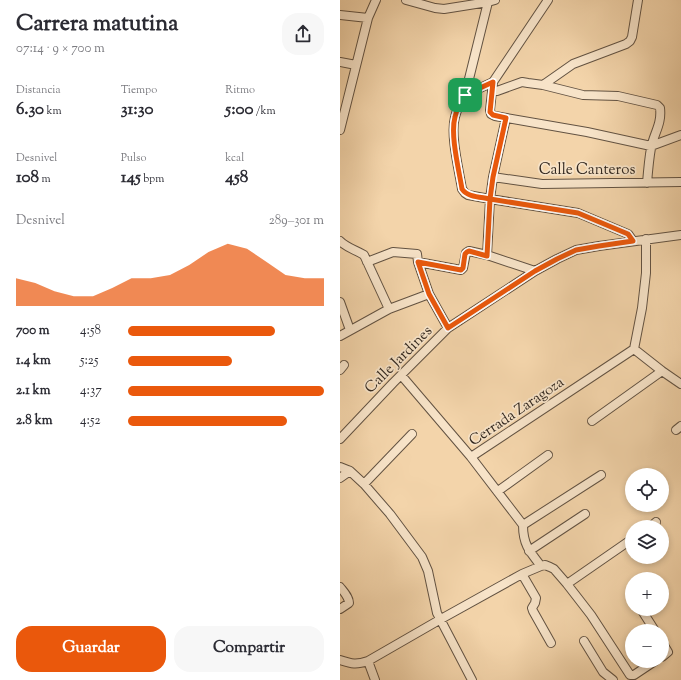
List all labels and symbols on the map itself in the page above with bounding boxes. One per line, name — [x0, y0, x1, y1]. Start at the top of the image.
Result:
pin — [448, 78, 482, 112]
street label: Calle Canteros — [539, 160, 635, 181]
street label: Calle Jardines — [360, 321, 438, 399]
street label: Cerrada Zaragoza — [465, 373, 569, 452]

